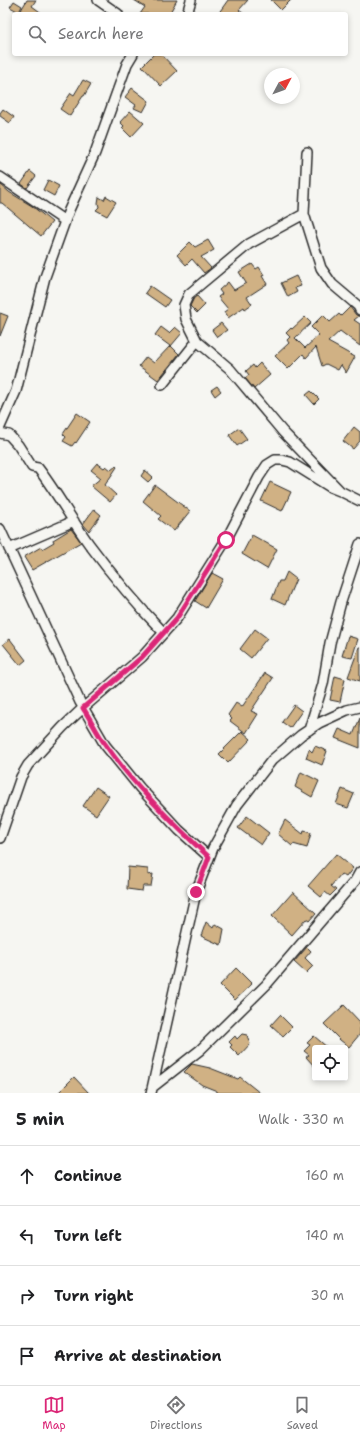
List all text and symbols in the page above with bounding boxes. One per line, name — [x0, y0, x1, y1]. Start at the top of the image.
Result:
search box — [12, 12, 348, 56]
icon: search — [26, 23, 48, 45]
text: Search here — [58, 24, 144, 44]
north arrow — [264, 68, 300, 104]
route start — [217, 531, 235, 549]
route end — [187, 883, 205, 901]
map controls — [312, 1045, 348, 1081]
button: locate — [312, 1045, 348, 1081]
text: 5 min — [16, 1108, 64, 1130]
text: Walk · 330 m — [258, 1111, 344, 1128]
icon: ahead — [16, 1165, 38, 1187]
text: Continue — [54, 1166, 122, 1186]
text: 160 m — [306, 1167, 344, 1184]
icon: left — [16, 1225, 38, 1247]
text: Turn left — [54, 1226, 122, 1246]
text: 140 m — [305, 1227, 344, 1244]
icon: right — [16, 1285, 38, 1307]
text: Turn right — [54, 1286, 134, 1306]
text: 30 m — [310, 1287, 344, 1304]
icon: arrive — [16, 1345, 38, 1367]
text: Arrive at destination — [54, 1346, 222, 1366]
tab: Map — [42, 1394, 66, 1433]
tab: Directions — [150, 1394, 202, 1433]
tab: Saved — [287, 1394, 318, 1433]

